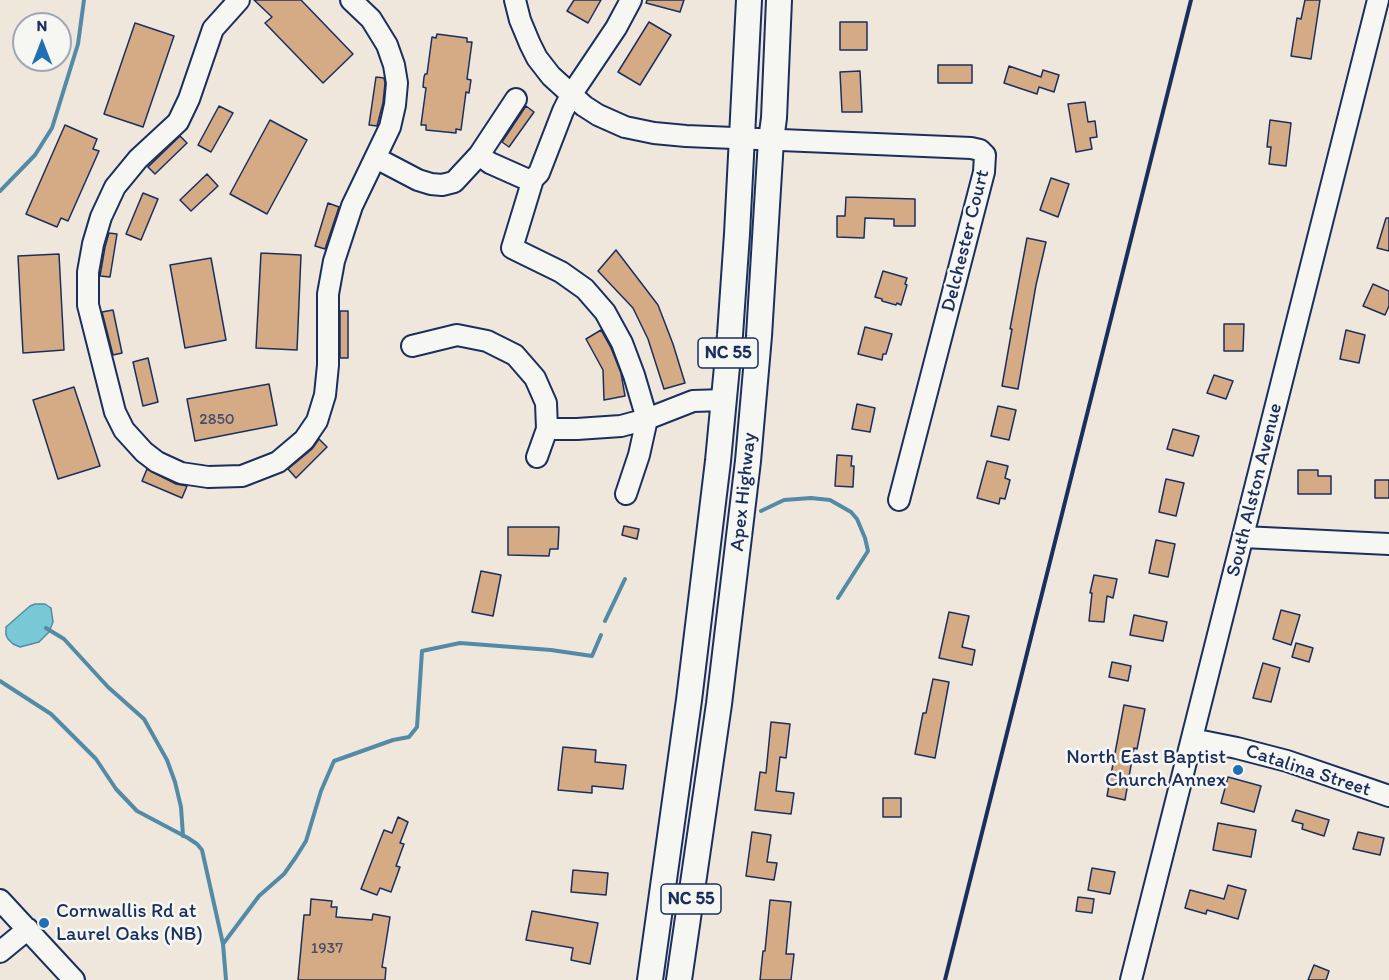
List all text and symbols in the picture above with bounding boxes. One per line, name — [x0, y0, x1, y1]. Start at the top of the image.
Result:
north arrow — [12, 12, 72, 72]
text: N — [37, 16, 47, 35]
street label: Delchester Court — [937, 167, 995, 315]
road number: NC 55 — [698, 338, 758, 368]
street label: South Alston Avenue — [1222, 401, 1288, 579]
house number: 2850 — [199, 410, 235, 430]
street label: Apex Highway — [726, 432, 762, 552]
street label: Catalina Street — [1242, 739, 1374, 803]
place label: North East Baptist Church Annex — [1066, 746, 1226, 793]
marker: North East Baptist Church Annex — [1231, 763, 1245, 777]
road number: NC 55 — [661, 884, 721, 914]
place label: Cornwallis Rd at Laurel Oaks (NB) — [56, 900, 203, 947]
marker: Cornwallis Rd at Laurel Oaks (NB) — [37, 916, 51, 930]
house number: 1937 — [311, 939, 343, 959]

